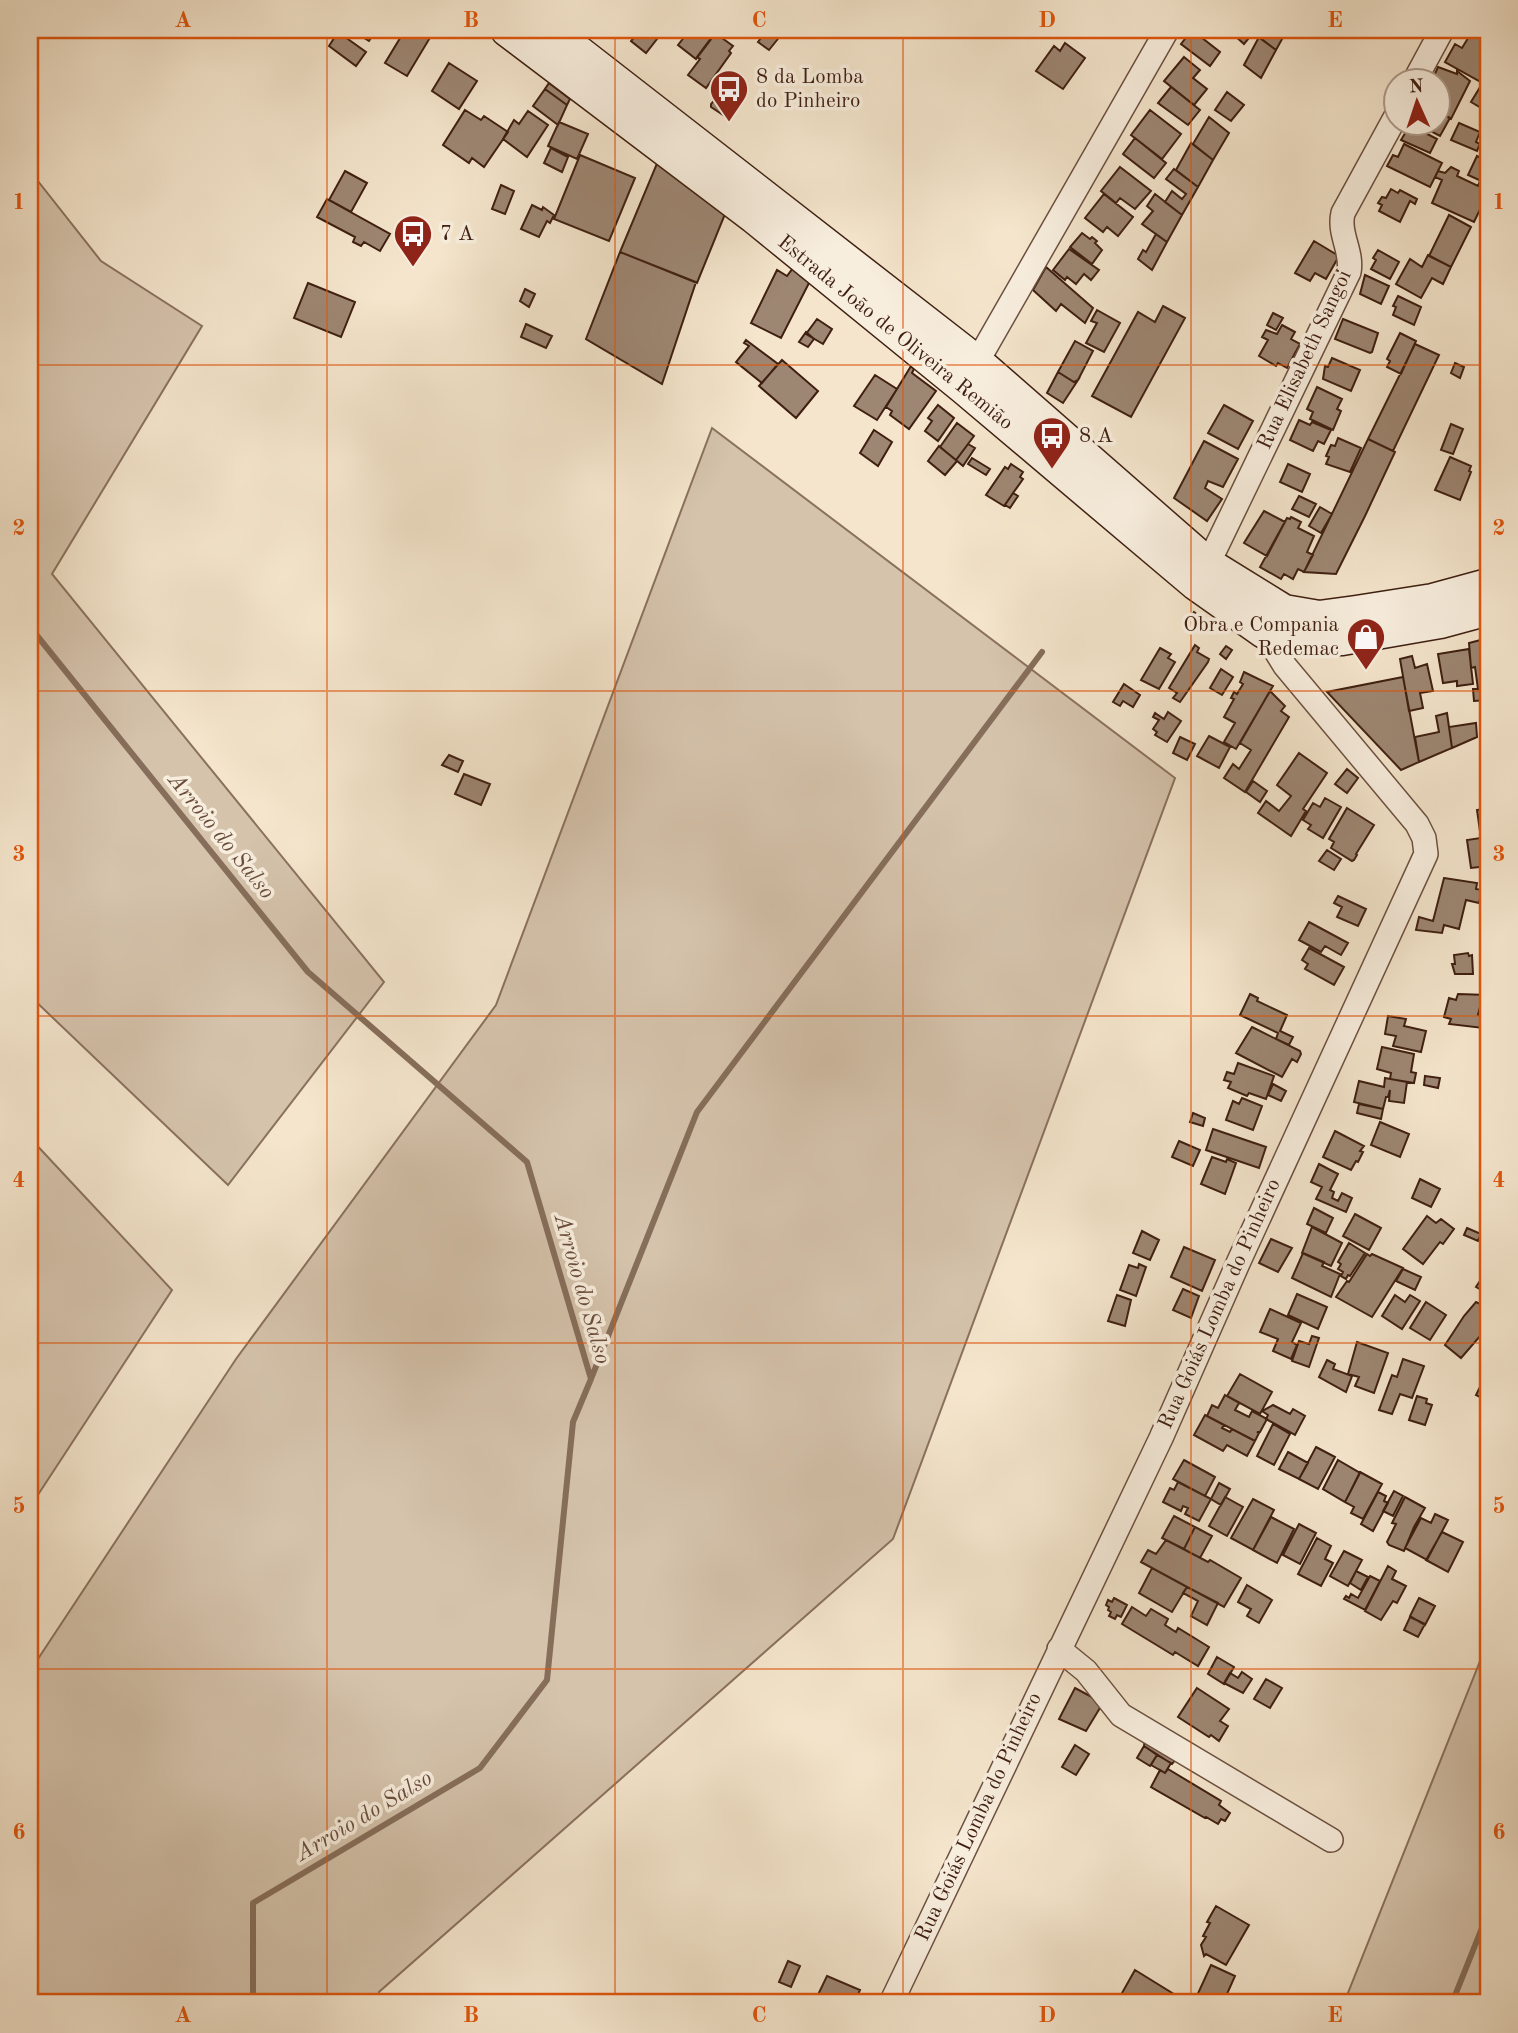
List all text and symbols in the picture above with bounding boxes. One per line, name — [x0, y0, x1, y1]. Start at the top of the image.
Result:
text: A — [174, 9, 192, 32]
text: B — [463, 9, 479, 32]
text: C — [751, 9, 767, 32]
text: D — [1038, 9, 1056, 32]
text: E — [1327, 9, 1343, 32]
north arrow — [1382, 66, 1452, 136]
place label: 8 da Lomba do Pinheiro — [756, 67, 864, 112]
bus stop icon: 8 da Lomba do Pinheiro — [708, 68, 750, 123]
text: N — [1408, 78, 1424, 97]
text: 1 — [12, 191, 26, 214]
text: 1 — [1492, 191, 1506, 214]
bus stop icon: 7 A — [392, 213, 434, 268]
place label: 7 A — [440, 224, 474, 245]
street label: Estrada João de Oliveira Remião — [773, 232, 1017, 434]
street label: Rua Elisabeth Sangoi — [1254, 267, 1356, 453]
bus stop icon: 8 A — [1031, 415, 1073, 470]
place label: 8 A — [1079, 426, 1113, 447]
text: 2 — [12, 517, 26, 540]
text: 2 — [1492, 517, 1506, 540]
place label: Obra e Compania Redemac — [1183, 615, 1339, 660]
shop icon: Obra e Compania Redemac — [1345, 616, 1387, 671]
water label: Arroio do Salso — [162, 767, 279, 903]
text: 3 — [12, 843, 26, 866]
text: 3 — [1492, 843, 1506, 866]
text: 4 — [12, 1169, 26, 1192]
text: 4 — [1492, 1169, 1506, 1192]
street label: Rua Goiás Lomba do Pinheiro — [1155, 1176, 1285, 1432]
water label: Arroio do Salso — [549, 1210, 614, 1367]
text: 5 — [12, 1495, 26, 1518]
text: 5 — [1492, 1495, 1506, 1518]
street label: Rua Goiás Lomba do Pinheiro — [912, 1689, 1046, 1945]
water label: Arroio do Salso — [290, 1766, 436, 1867]
text: 6 — [12, 1821, 26, 1844]
text: 6 — [1492, 1821, 1506, 1844]
text: A — [174, 2004, 192, 2027]
text: B — [463, 2004, 479, 2027]
text: C — [751, 2004, 767, 2027]
text: D — [1038, 2004, 1056, 2027]
text: E — [1327, 2004, 1343, 2027]

